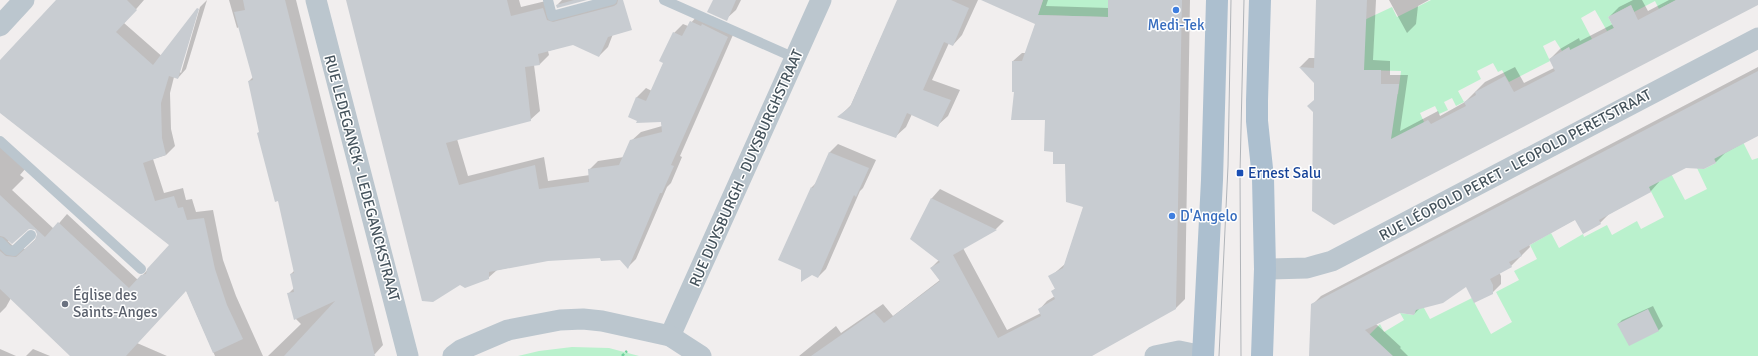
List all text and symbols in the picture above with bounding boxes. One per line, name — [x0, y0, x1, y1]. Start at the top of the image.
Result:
marker: Medi-Tek — [1171, 5, 1181, 15]
place label: Medi-Tek — [1147, 16, 1205, 34]
street label: RUE DUYSBURGH - DUYSBURGHSTRAAT — [685, 46, 807, 289]
street label: RUE LEDEGANCK - LEDEGANCKSTRAAT — [320, 53, 404, 304]
street label: RUE LÉOPOLD PERET - LEOPOLD PERETSTRAAT — [1375, 84, 1655, 245]
place label: Ernest Salu — [1248, 164, 1321, 182]
marker: Ernest Salu — [1235, 168, 1245, 178]
place label: D'Angelo — [1180, 207, 1238, 225]
marker: D'Angelo — [1167, 211, 1177, 221]
place label: Église des Saints-Anges — [73, 285, 158, 321]
marker: Église des Saints-Anges — [60, 299, 70, 309]

